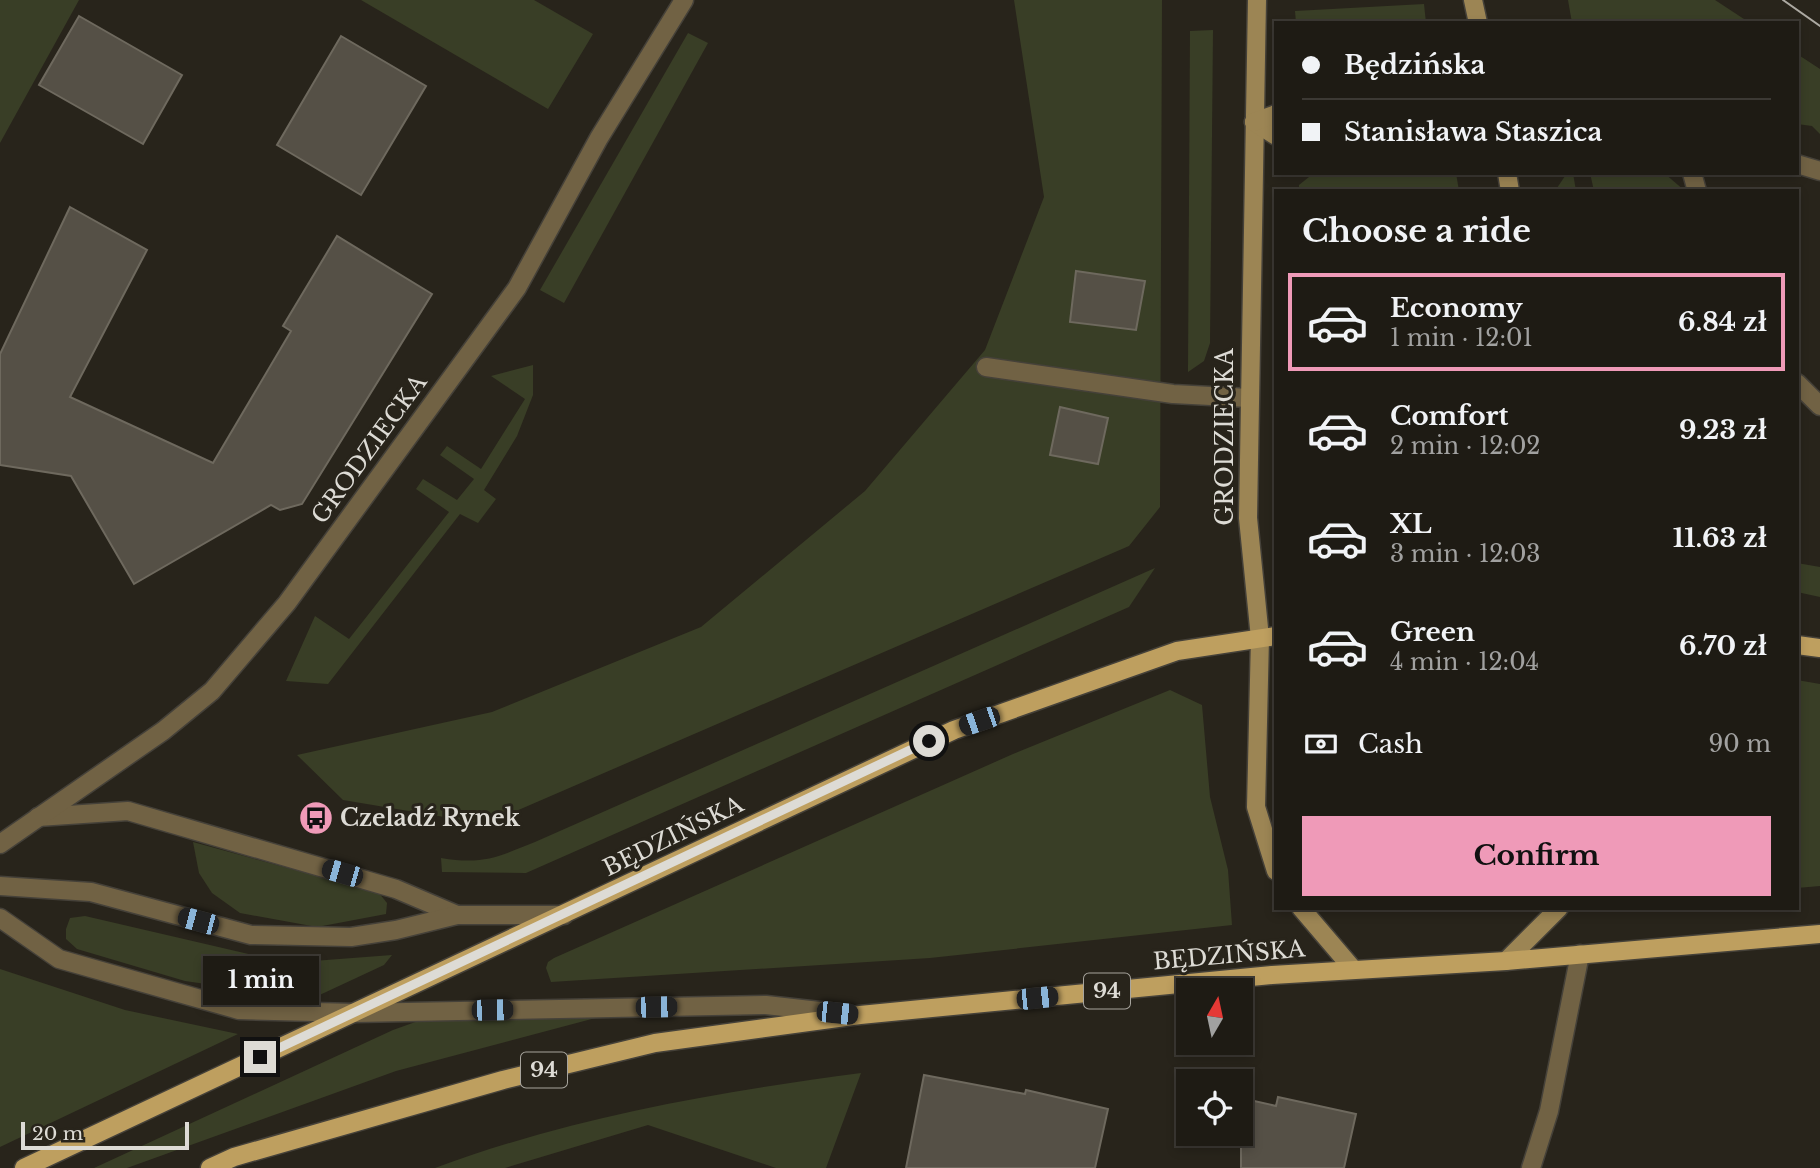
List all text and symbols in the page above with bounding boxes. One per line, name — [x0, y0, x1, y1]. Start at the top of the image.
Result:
text: Będzińska — [1344, 49, 1485, 81]
text: Stanisława Staszica — [1344, 116, 1602, 148]
text: Choose a ride — [1302, 211, 1531, 251]
icon: car — [1306, 291, 1369, 354]
text: Economy — [1390, 292, 1523, 324]
text: 6.84 zł — [1678, 306, 1767, 338]
text: 1 min · 12:01 — [1390, 324, 1533, 352]
street label: GRODZIECKA — [1211, 347, 1239, 526]
street label: GRODZIECKA — [306, 368, 433, 529]
icon: car — [1306, 399, 1369, 462]
text: Comfort — [1390, 400, 1508, 432]
text: 9.23 zł — [1679, 414, 1767, 446]
text: 2 min · 12:02 — [1390, 432, 1540, 460]
icon: car — [1306, 507, 1369, 570]
text: XL — [1390, 508, 1432, 540]
text: 11.63 zł — [1673, 522, 1767, 554]
text: 3 min · 12:03 — [1390, 540, 1540, 568]
icon: car — [1306, 615, 1369, 678]
text: Green — [1390, 616, 1475, 648]
text: 6.70 zł — [1679, 630, 1767, 662]
text: 4 min · 12:04 — [1390, 648, 1539, 676]
car — [956, 704, 1003, 738]
route start — [913, 725, 945, 757]
icon: cash — [1302, 725, 1340, 763]
text: Cash — [1358, 728, 1423, 760]
text: 90 m — [1709, 730, 1771, 758]
street label: BĘDZIŃSKA — [597, 788, 749, 882]
bus stop icon: Czeladź Rynek — [297, 799, 335, 837]
place label: Czeladź Rynek — [340, 804, 521, 832]
button: Confirm — [1302, 816, 1771, 896]
car — [319, 857, 366, 889]
car — [175, 905, 222, 937]
street label: BĘDZIŃSKA — [1152, 932, 1307, 976]
callout: 1 min — [202, 956, 318, 1004]
text: 1 min — [228, 966, 294, 994]
road number: 94 — [1084, 974, 1130, 1009]
north arrow — [1176, 978, 1253, 1055]
map controls — [1176, 978, 1253, 1146]
car — [1016, 985, 1059, 1011]
car — [635, 996, 678, 1018]
car — [471, 999, 514, 1021]
car — [816, 1000, 859, 1026]
route end — [244, 1041, 276, 1073]
road number: 94 — [521, 1052, 567, 1088]
button: locate — [1176, 1069, 1253, 1146]
scale bar — [21, 1119, 189, 1151]
text: 20 m — [32, 1122, 83, 1145]

